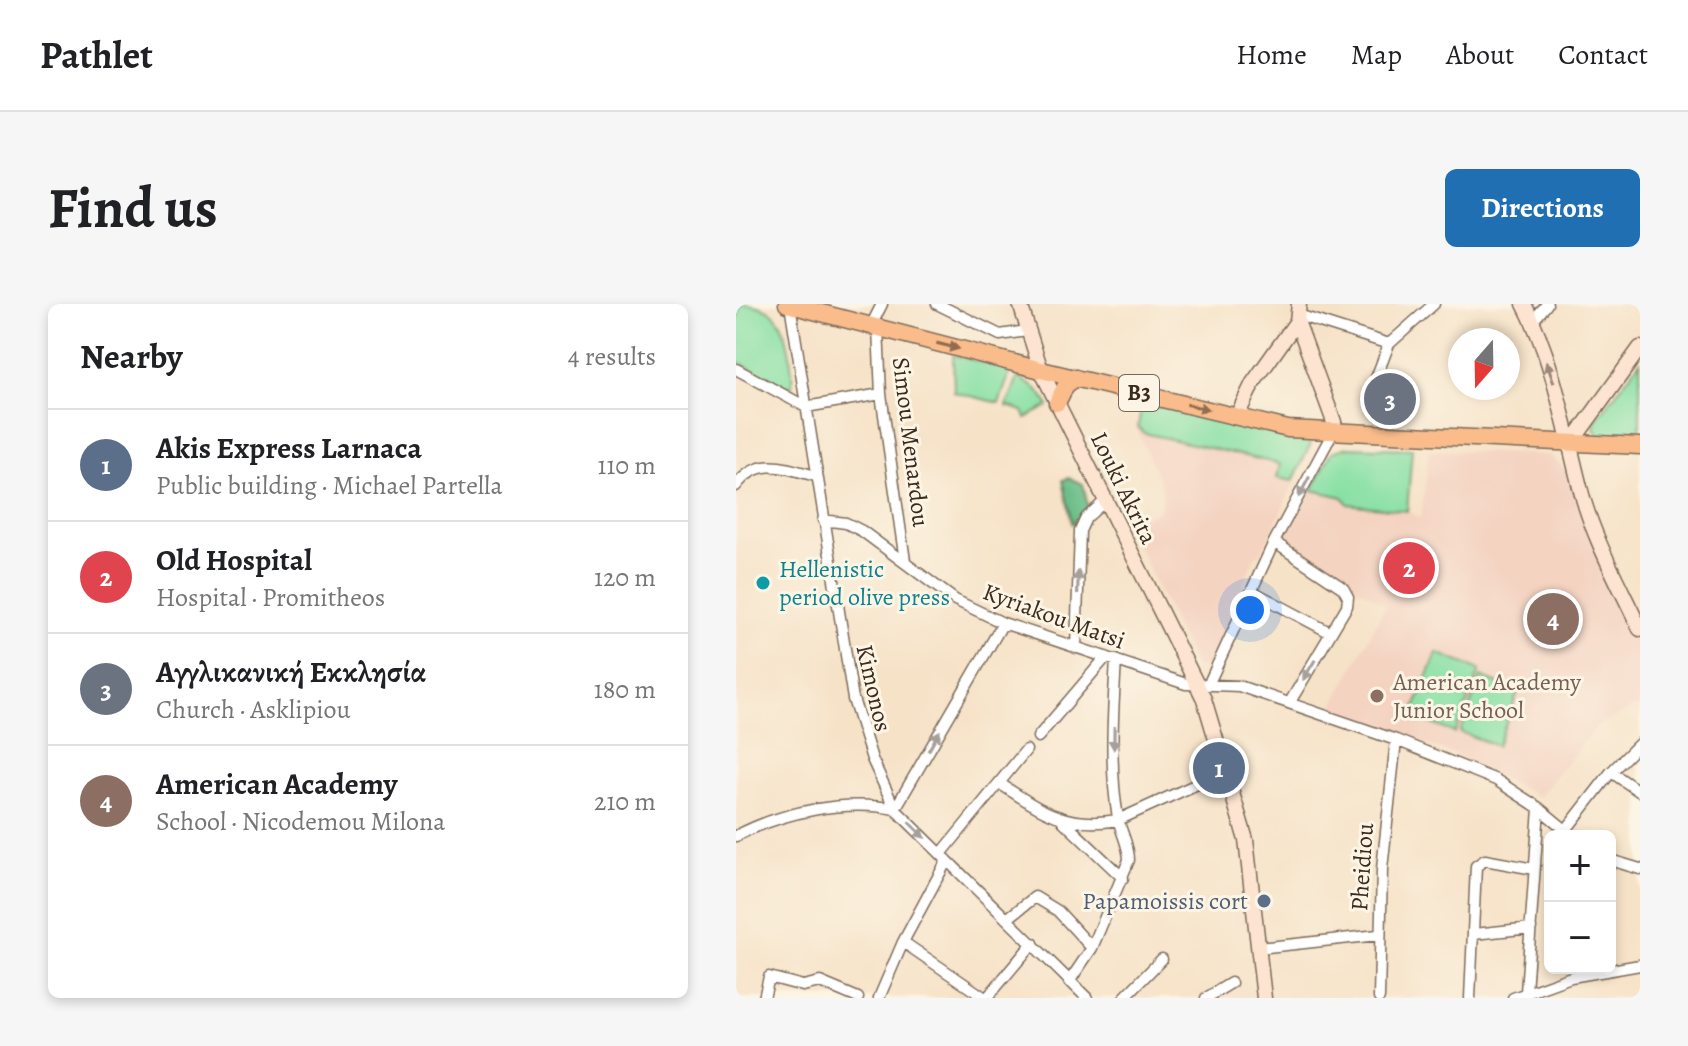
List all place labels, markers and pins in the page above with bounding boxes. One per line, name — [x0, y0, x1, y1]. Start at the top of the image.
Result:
pin: 3 — [1364, 369, 1416, 429]
pin: 2 — [1383, 538, 1435, 598]
place label: Hellenistic period olive press — [779, 553, 950, 613]
marker: Hellenistic period olive press — [754, 574, 772, 592]
pin: 4 — [1527, 589, 1579, 649]
place label: American Academy Junior School — [1392, 666, 1581, 726]
marker: American Academy Junior School — [1368, 687, 1386, 705]
pin: 1 — [1193, 738, 1245, 798]
place label: Papamoissis cort — [1082, 885, 1248, 917]
marker: Papamoissis cort — [1255, 892, 1273, 910]

